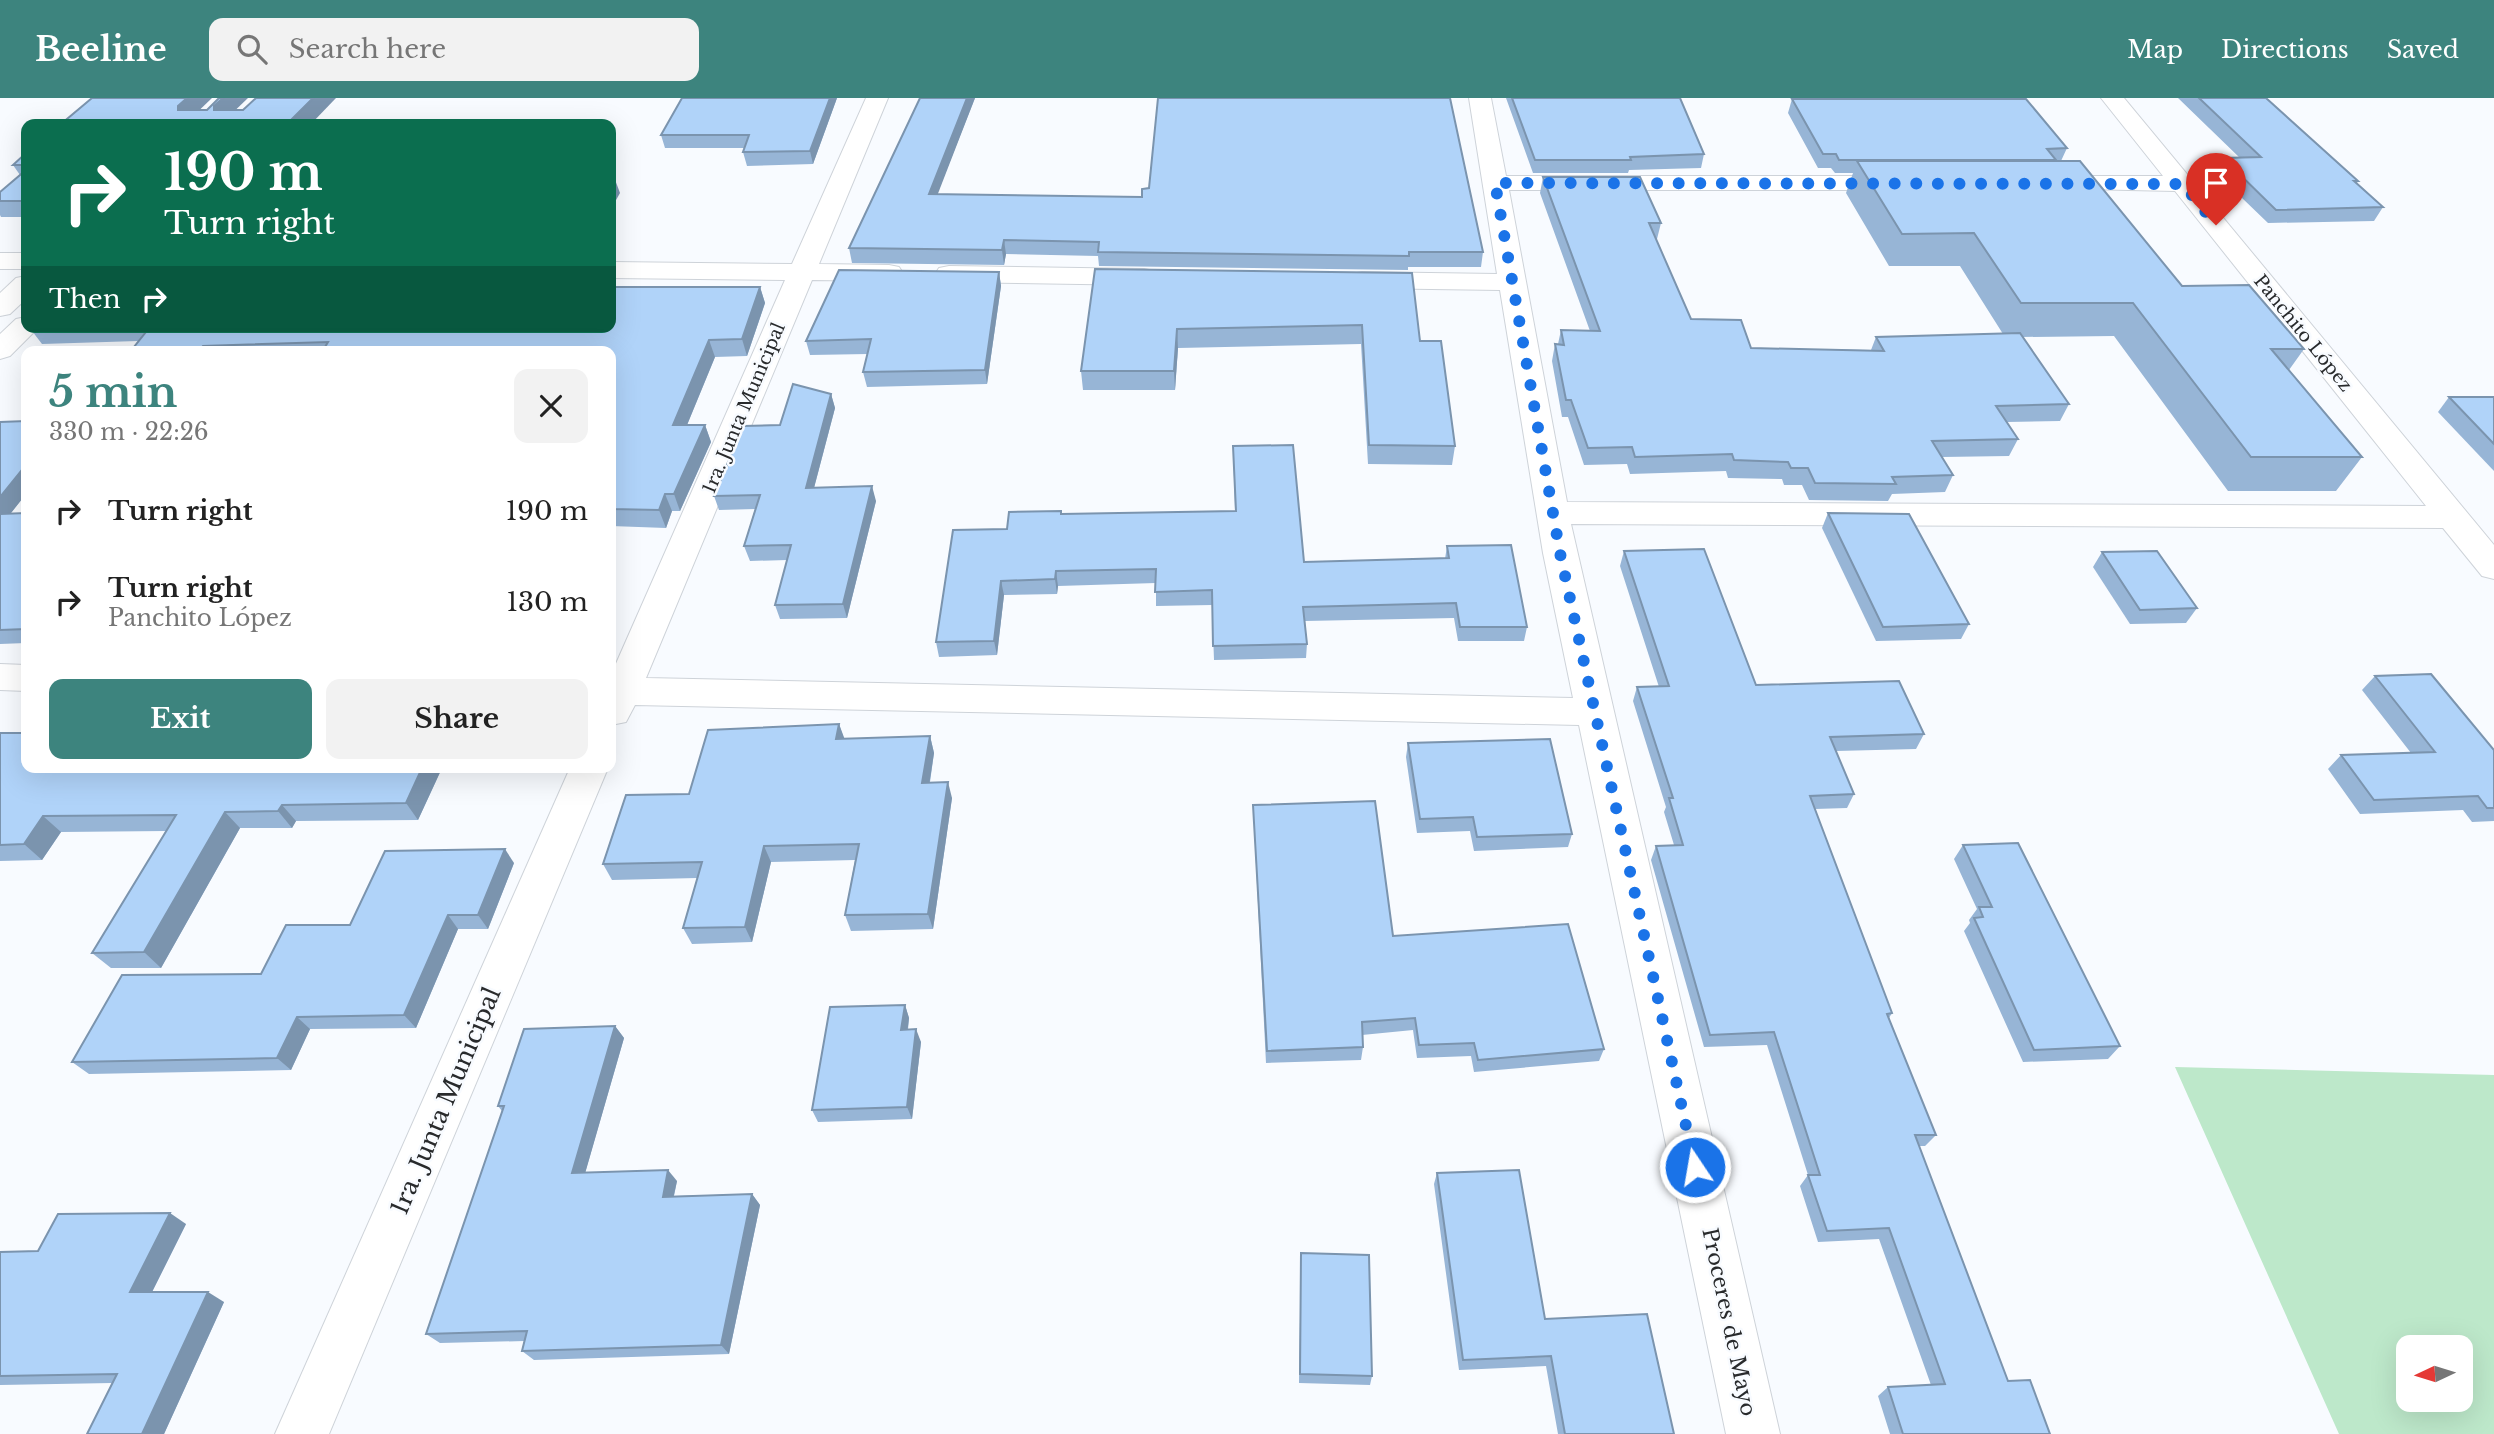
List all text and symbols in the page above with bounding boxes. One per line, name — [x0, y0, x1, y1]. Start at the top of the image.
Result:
search box — [209, 18, 699, 81]
text: Beeline — [35, 29, 167, 70]
icon: search — [233, 30, 271, 68]
text: Search here — [289, 33, 446, 65]
text: Map — [2127, 35, 2183, 64]
text: Directions — [2221, 35, 2349, 64]
text: Saved — [2387, 35, 2459, 64]
text: 190 m — [164, 142, 323, 203]
icon: right — [49, 147, 140, 238]
pin — [2186, 153, 2246, 225]
icon: arrive — [2197, 164, 2235, 202]
text: Turn right — [164, 203, 335, 243]
street label: Panchito López — [2249, 270, 2357, 396]
icon: right — [135, 280, 173, 318]
text: Then — [49, 283, 121, 315]
street label: 1ra. Junta Municipal — [698, 319, 790, 497]
text: 5 min — [49, 366, 177, 418]
button: close — [514, 369, 588, 443]
text: 330 m · 22:26 — [49, 418, 209, 446]
icon: right — [49, 492, 87, 530]
text: Turn right — [108, 495, 253, 527]
text: 190 m — [506, 495, 588, 527]
text: Turn right — [108, 572, 253, 604]
icon: right — [49, 583, 87, 621]
text: 130 m — [506, 586, 588, 618]
text: Panchito López — [108, 604, 292, 632]
button: Exit — [49, 679, 312, 759]
button: Share — [326, 679, 588, 759]
street label: 1ra. Junta Municipal — [384, 983, 507, 1219]
position arrow — [1658, 1130, 1732, 1204]
street label: Proceres de Mayo — [1696, 1226, 1762, 1418]
north arrow — [2396, 1335, 2473, 1412]
map controls — [2396, 1335, 2473, 1412]

